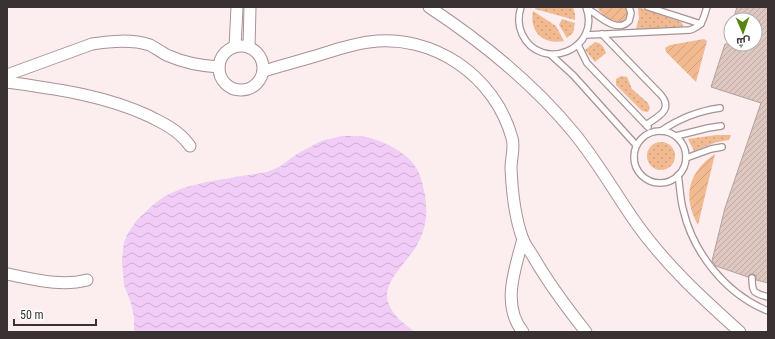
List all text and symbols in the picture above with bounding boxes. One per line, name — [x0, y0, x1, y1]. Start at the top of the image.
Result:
north arrow — [723, 12, 763, 52]
text: ش — [736, 35, 751, 48]
scale bar — [14, 301, 96, 327]
text: 50 m — [20, 308, 44, 322]

